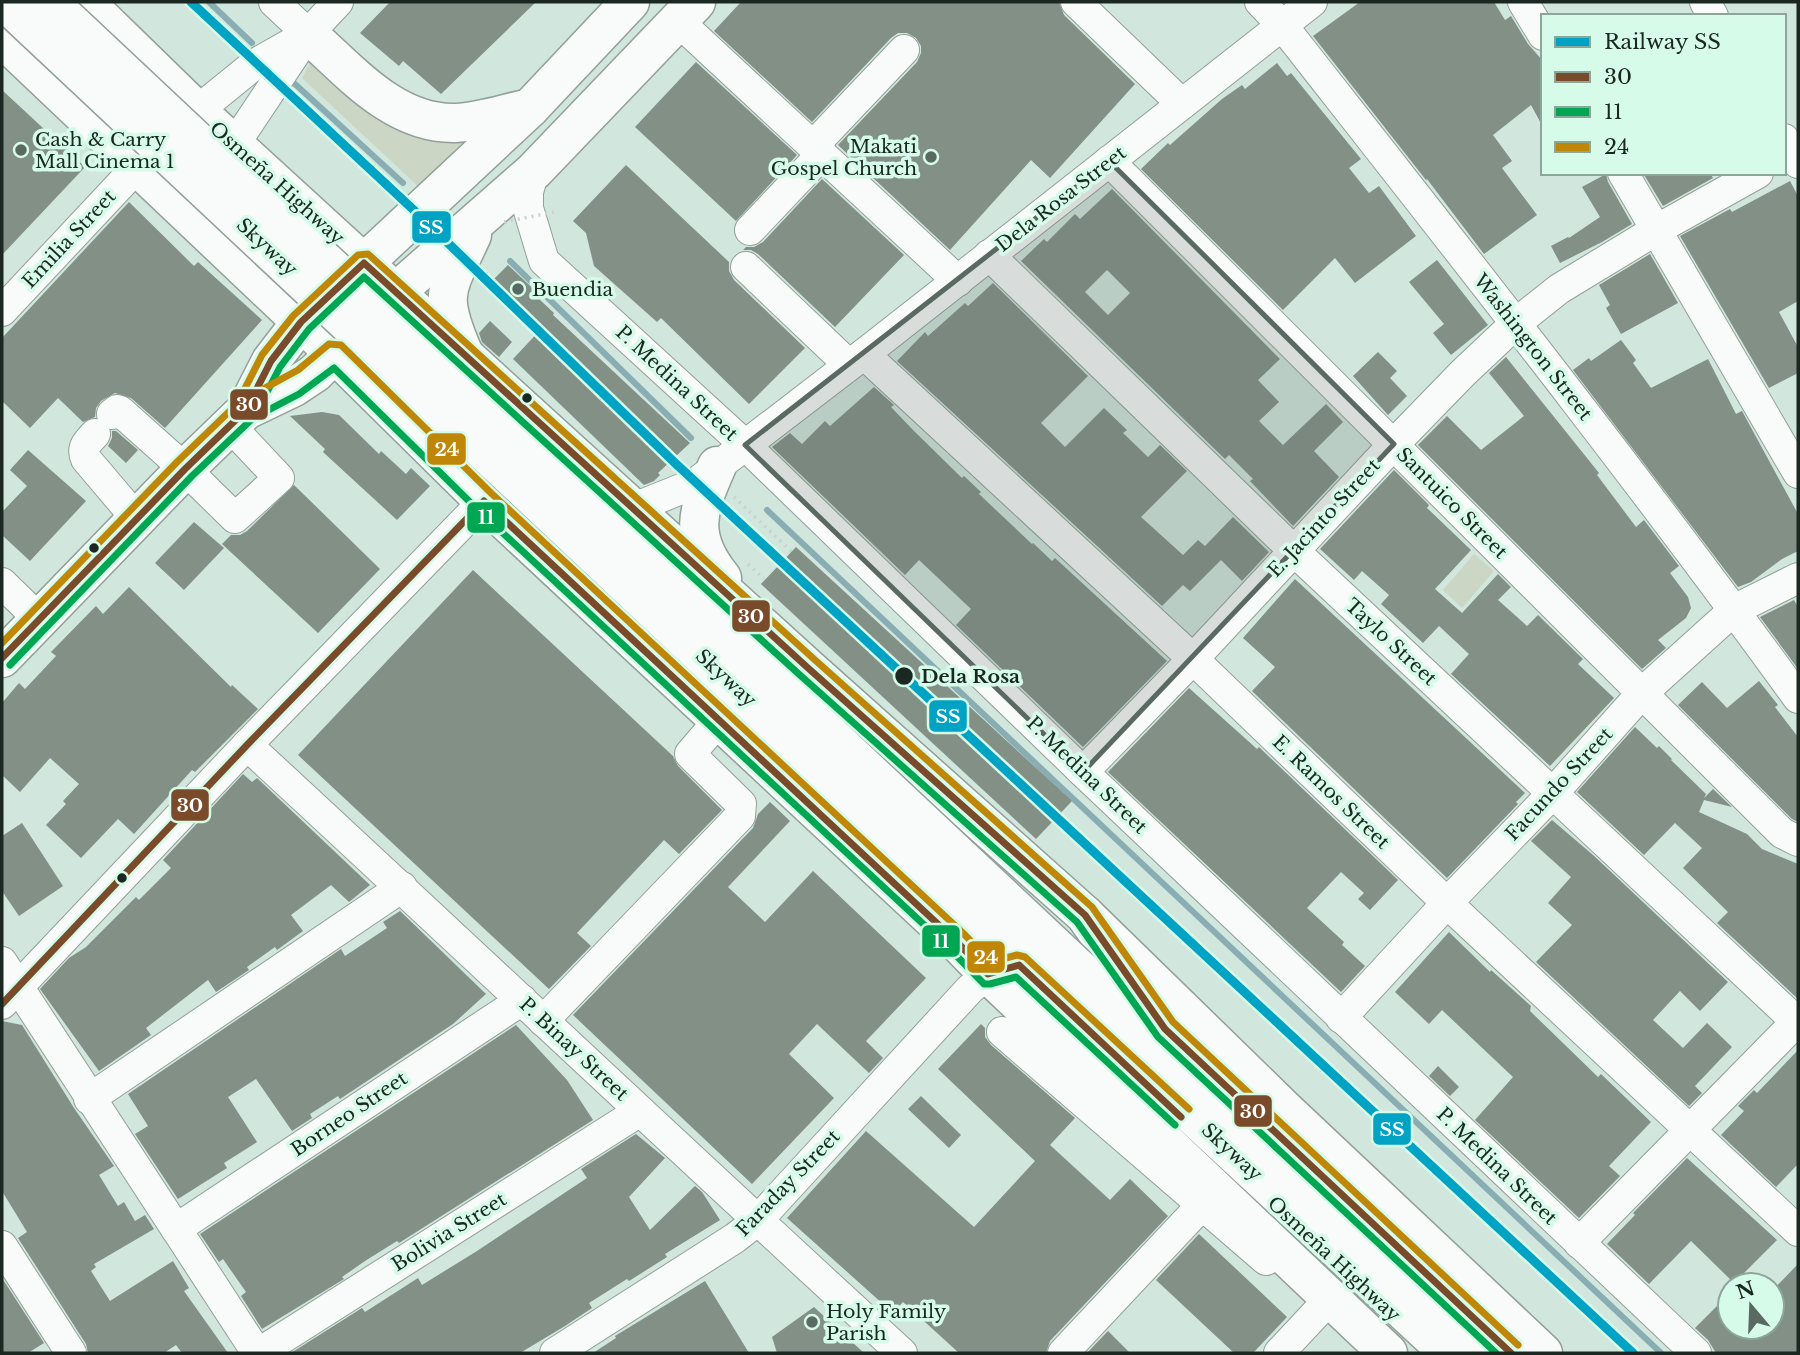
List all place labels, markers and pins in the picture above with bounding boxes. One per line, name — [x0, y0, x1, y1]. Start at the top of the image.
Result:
place label: Cash & Carry Mall Cinema 1 — [35, 128, 174, 173]
place label: Makati Gospel Church — [771, 135, 918, 180]
marker: Cash & Carry Mall Cinema 1 — [13, 142, 29, 158]
marker: Makati Gospel Church — [923, 149, 939, 165]
place label: Buendia — [532, 278, 613, 301]
marker: Buendia — [510, 281, 526, 297]
unlabelled marker — [520, 391, 534, 405]
unlabelled marker — [87, 541, 101, 555]
marker: Dela Rosa — [893, 665, 915, 687]
place label: Dela Rosa — [921, 665, 1020, 688]
unlabelled marker — [115, 871, 129, 885]
place label: Holy Family Parish — [826, 1300, 946, 1345]
marker: Holy Family Parish — [804, 1314, 820, 1330]

